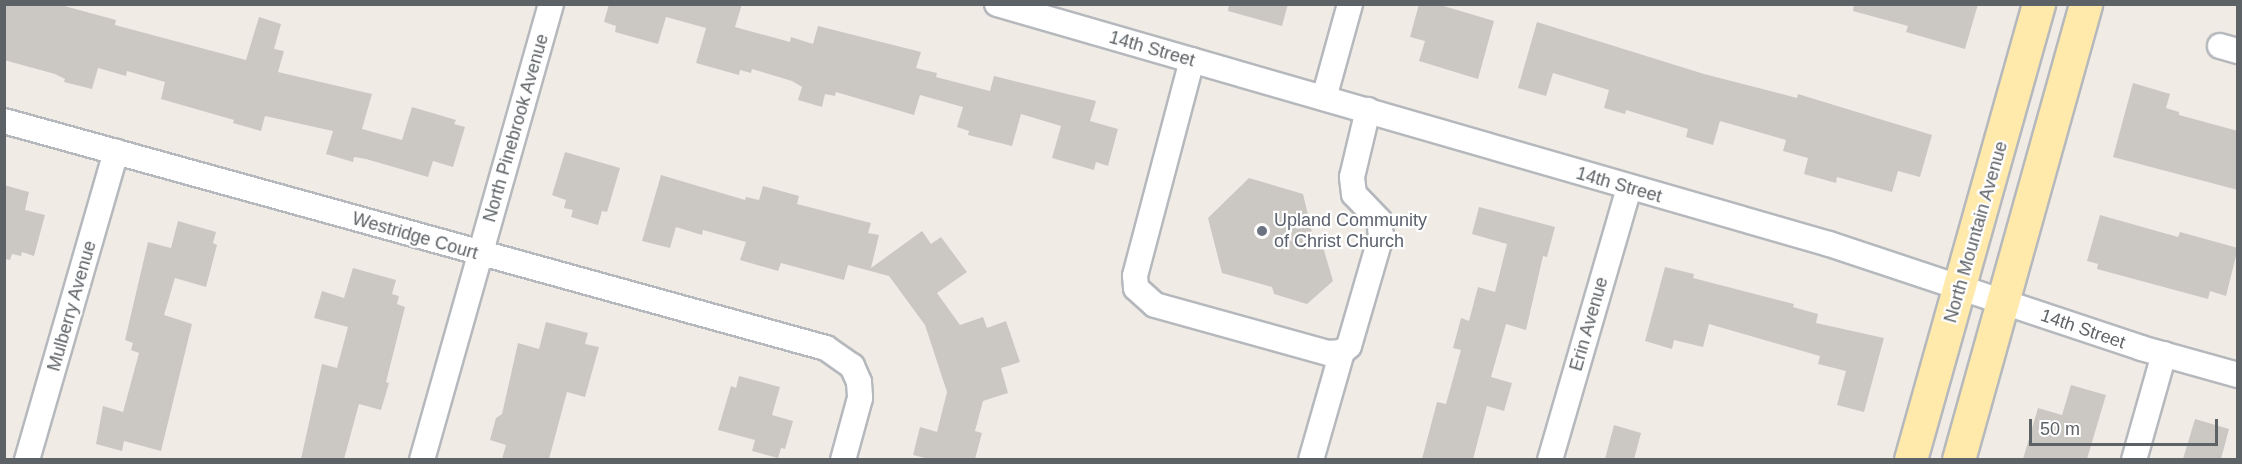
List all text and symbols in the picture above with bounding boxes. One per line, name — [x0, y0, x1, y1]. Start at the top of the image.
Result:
street label: 14th Street — [1107, 26, 1197, 72]
street label: North Pinebrook Avenue — [479, 31, 553, 225]
street label: North Mountain Avenue — [1940, 138, 2012, 326]
street label: 14th Street — [1574, 162, 1664, 208]
street label: Westridge Court — [350, 208, 480, 264]
place label: Upland Community of Christ Church — [1274, 210, 1427, 252]
marker: Upland Community of Christ Church — [1255, 224, 1269, 238]
street label: Mulberry Avenue — [43, 238, 101, 374]
street label: Erin Avenue — [1565, 274, 1613, 374]
street label: 14th Street — [2038, 304, 2128, 354]
scale bar — [2032, 407, 2221, 445]
text: 50 m — [2040, 419, 2080, 439]

